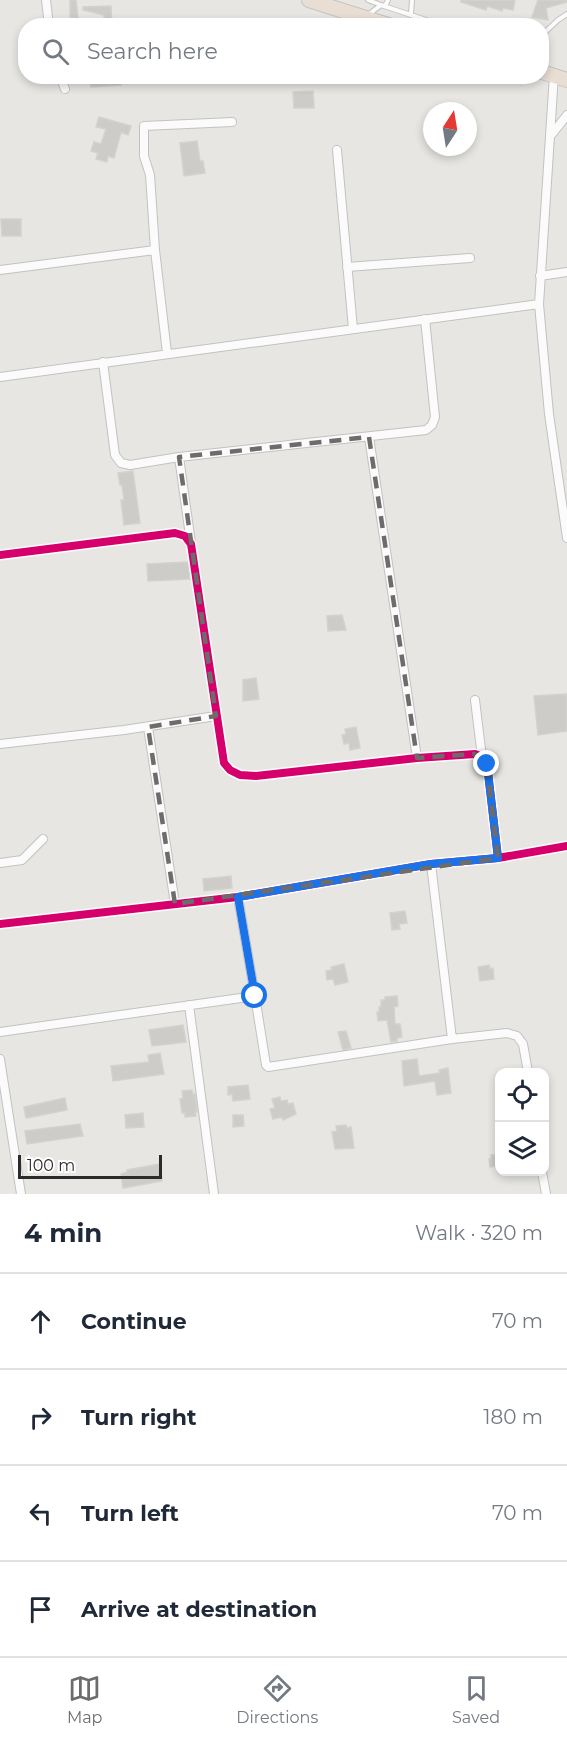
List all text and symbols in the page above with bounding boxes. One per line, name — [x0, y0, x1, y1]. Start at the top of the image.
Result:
search box — [18, 18, 549, 84]
icon: search — [39, 35, 72, 68]
text: Search here — [87, 38, 218, 65]
north arrow — [423, 102, 477, 156]
route end — [473, 750, 499, 776]
route start — [241, 982, 267, 1008]
map controls — [495, 1068, 549, 1176]
button: locate — [495, 1068, 549, 1122]
button: layers — [495, 1122, 549, 1176]
scale bar — [18, 1152, 162, 1180]
text: 100 m — [27, 1156, 75, 1175]
text: 4 min — [24, 1217, 102, 1249]
text: Walk · 320 m — [415, 1221, 543, 1245]
icon: ahead — [24, 1305, 57, 1338]
text: Continue — [81, 1308, 187, 1335]
text: 70 m — [492, 1309, 543, 1333]
icon: right — [24, 1401, 57, 1434]
text: Turn right — [81, 1404, 196, 1431]
text: 180 m — [483, 1405, 543, 1429]
icon: left — [24, 1497, 57, 1530]
text: Turn left — [81, 1500, 179, 1527]
text: 70 m — [492, 1501, 543, 1525]
icon: arrive — [24, 1593, 57, 1626]
text: Arrive at destination — [81, 1596, 317, 1623]
tab: Map — [67, 1672, 102, 1727]
tab: Directions — [236, 1672, 318, 1727]
tab: Saved — [452, 1672, 500, 1727]

